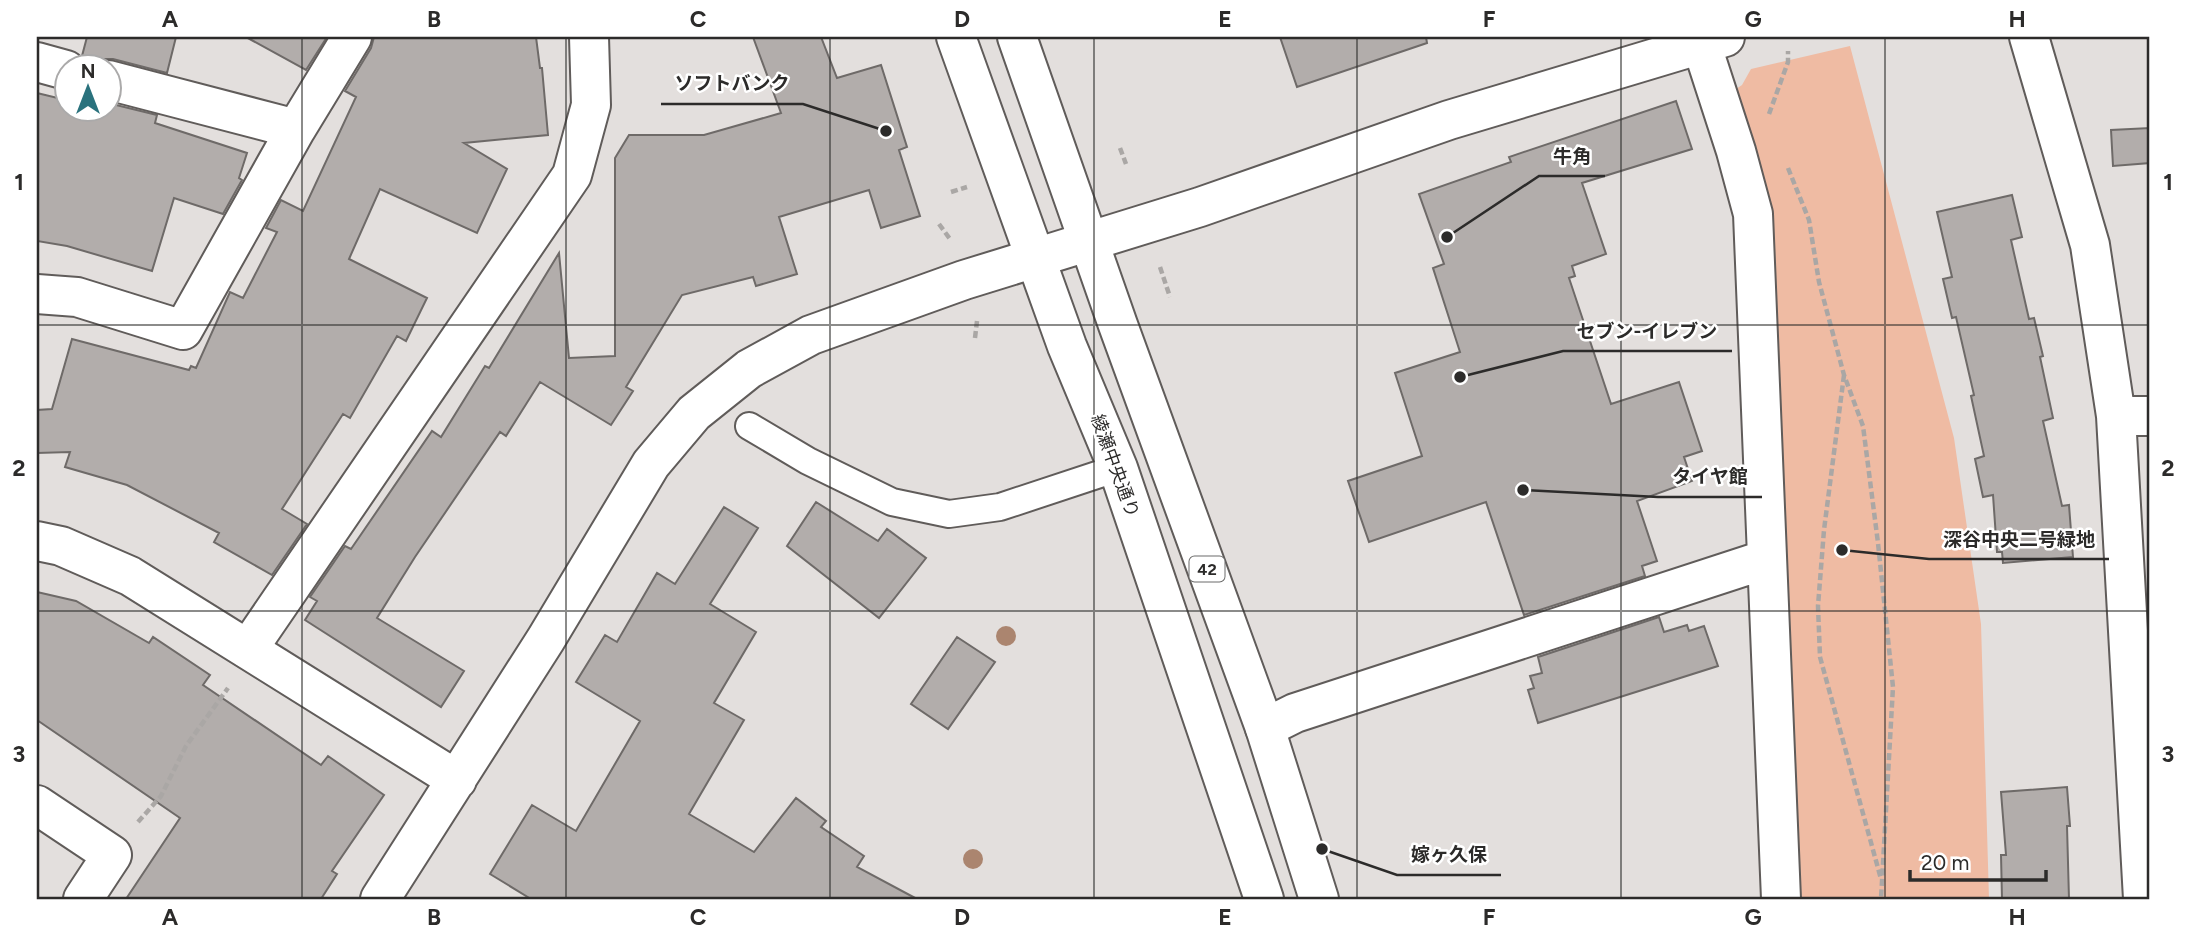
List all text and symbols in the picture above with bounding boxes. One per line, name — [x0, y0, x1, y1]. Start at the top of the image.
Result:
text: A — [162, 5, 179, 33]
text: B — [427, 5, 441, 33]
text: C — [690, 5, 707, 33]
text: D — [954, 5, 970, 33]
text: E — [1218, 5, 1232, 33]
text: F — [1483, 5, 1496, 33]
text: G — [1744, 5, 1762, 33]
text: H — [2008, 5, 2026, 33]
north arrow — [52, 52, 122, 122]
text: N — [81, 60, 95, 83]
callout: ソフトバンク — [661, 64, 803, 104]
text: ソフトバンク — [675, 72, 789, 95]
callout: 牛角 — [1539, 136, 1605, 176]
text: 牛角 — [1553, 145, 1591, 168]
text: 1 — [14, 168, 24, 196]
text: 1 — [2163, 168, 2173, 196]
callout: セブン-イレブン — [1563, 311, 1732, 351]
text: セブン-イレブン — [1577, 320, 1717, 343]
street label: 綾瀬中央通り — [1086, 411, 1144, 521]
text: 2 — [12, 454, 26, 482]
text: 2 — [2161, 454, 2175, 482]
callout: タイヤ館 — [1658, 457, 1762, 497]
text: タイヤ館 — [1672, 465, 1748, 488]
callout: 深谷中央二号緑地 — [1929, 519, 2109, 559]
text: 深谷中央二号緑地 — [1943, 528, 2095, 551]
road number: 42 — [1190, 556, 1224, 582]
text: 3 — [13, 740, 25, 768]
text: 3 — [2162, 740, 2174, 768]
callout: 嫁ヶ久保 — [1397, 835, 1501, 875]
scale bar — [1910, 838, 2047, 882]
text: 嫁ヶ久保 — [1411, 843, 1487, 866]
text: 20 m — [1921, 850, 1969, 875]
text: A — [162, 903, 179, 931]
text: B — [427, 903, 441, 931]
text: C — [690, 903, 707, 931]
text: D — [954, 903, 970, 931]
text: E — [1218, 903, 1232, 931]
text: F — [1483, 903, 1496, 931]
text: G — [1744, 903, 1762, 931]
text: H — [2008, 903, 2026, 931]

